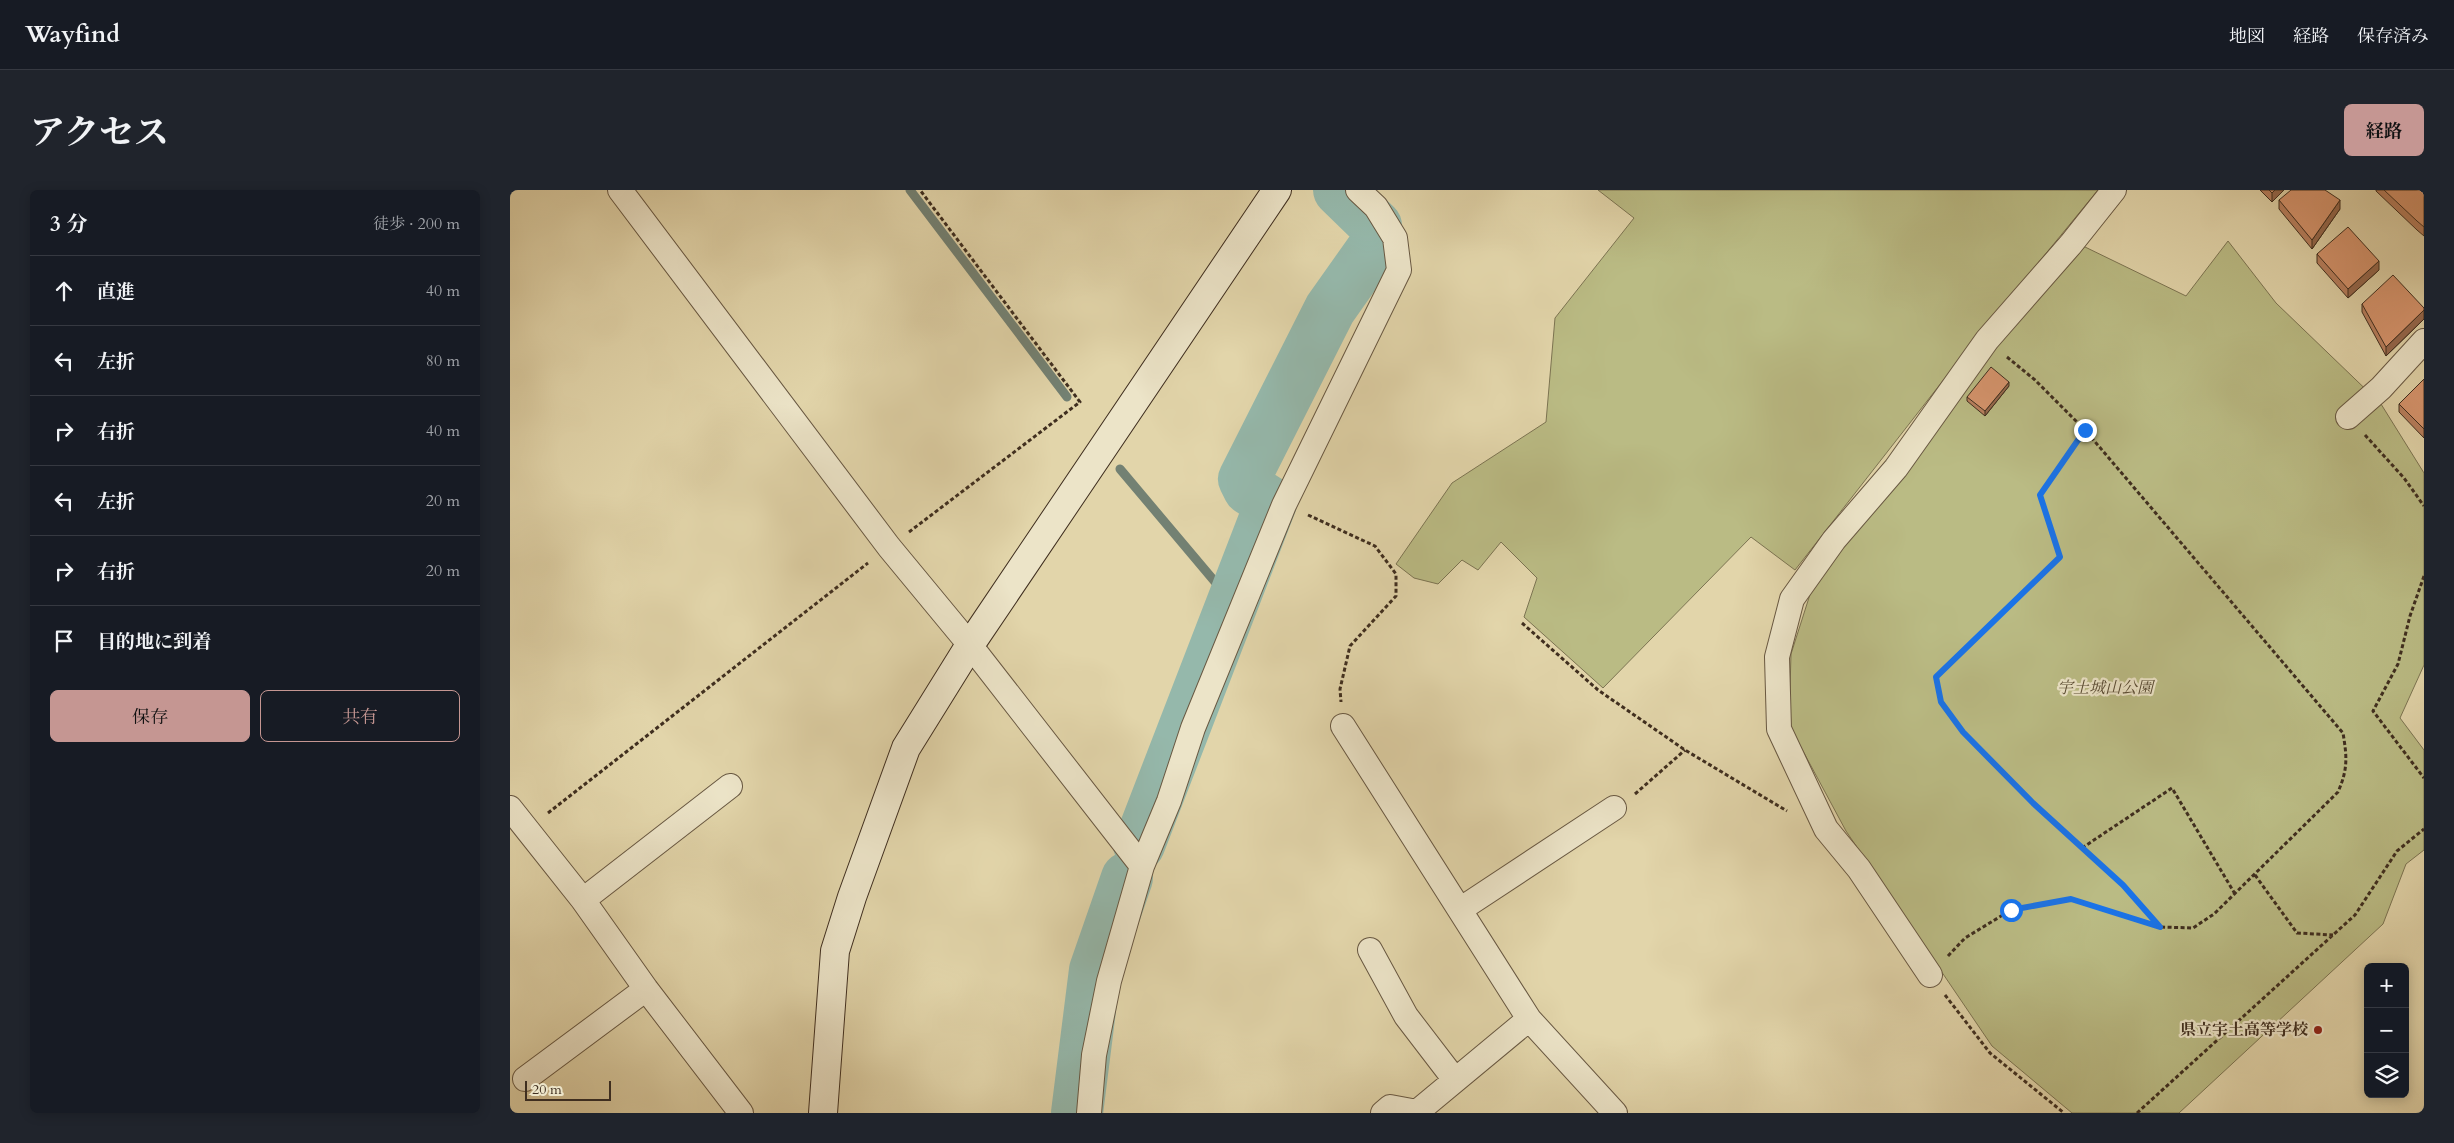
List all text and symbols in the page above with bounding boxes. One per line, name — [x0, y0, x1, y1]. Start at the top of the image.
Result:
text: Wayfind — [25, 18, 120, 51]
text: 地図 — [2229, 24, 2265, 49]
text: 経路 — [2293, 24, 2329, 49]
text: 保存済み — [2357, 24, 2429, 49]
button: 経路 — [2344, 104, 2424, 156]
text: アクセス — [30, 109, 169, 157]
text: 3 分 — [50, 210, 87, 239]
text: 徒歩 · 200 m — [373, 213, 460, 235]
icon: ahead — [50, 277, 78, 305]
text: 直進 — [97, 279, 135, 305]
text: 40 m — [426, 280, 460, 302]
icon: left — [50, 347, 78, 375]
text: 左折 — [97, 349, 135, 375]
text: 80 m — [426, 350, 460, 372]
icon: right — [50, 417, 78, 445]
text: 右折 — [97, 419, 135, 445]
route end — [2074, 419, 2097, 442]
text: 40 m — [426, 420, 460, 442]
icon: left — [50, 487, 78, 515]
text: 左折 — [97, 489, 135, 515]
text: 20 m — [426, 490, 460, 512]
icon: right — [50, 557, 78, 585]
text: 右折 — [97, 559, 135, 585]
text: 20 m — [426, 560, 460, 582]
icon: arrive — [50, 627, 78, 655]
text: 目的地に到着 — [97, 629, 211, 655]
park label: 宇土城山公園 — [2057, 677, 2156, 699]
button: 保存 — [50, 690, 250, 742]
button: 共有 — [260, 690, 460, 742]
route start — [2000, 899, 2023, 922]
map controls — [2364, 963, 2409, 1098]
button: + — [2364, 963, 2409, 1008]
button: − — [2364, 1008, 2409, 1053]
place label: 県立宇土高等学校 — [2180, 1019, 2309, 1041]
marker: 県立宇土高等学校 — [2312, 1024, 2324, 1036]
button: layers — [2364, 1053, 2409, 1098]
scale bar — [525, 1078, 611, 1101]
text: 20 m — [532, 1080, 562, 1099]

